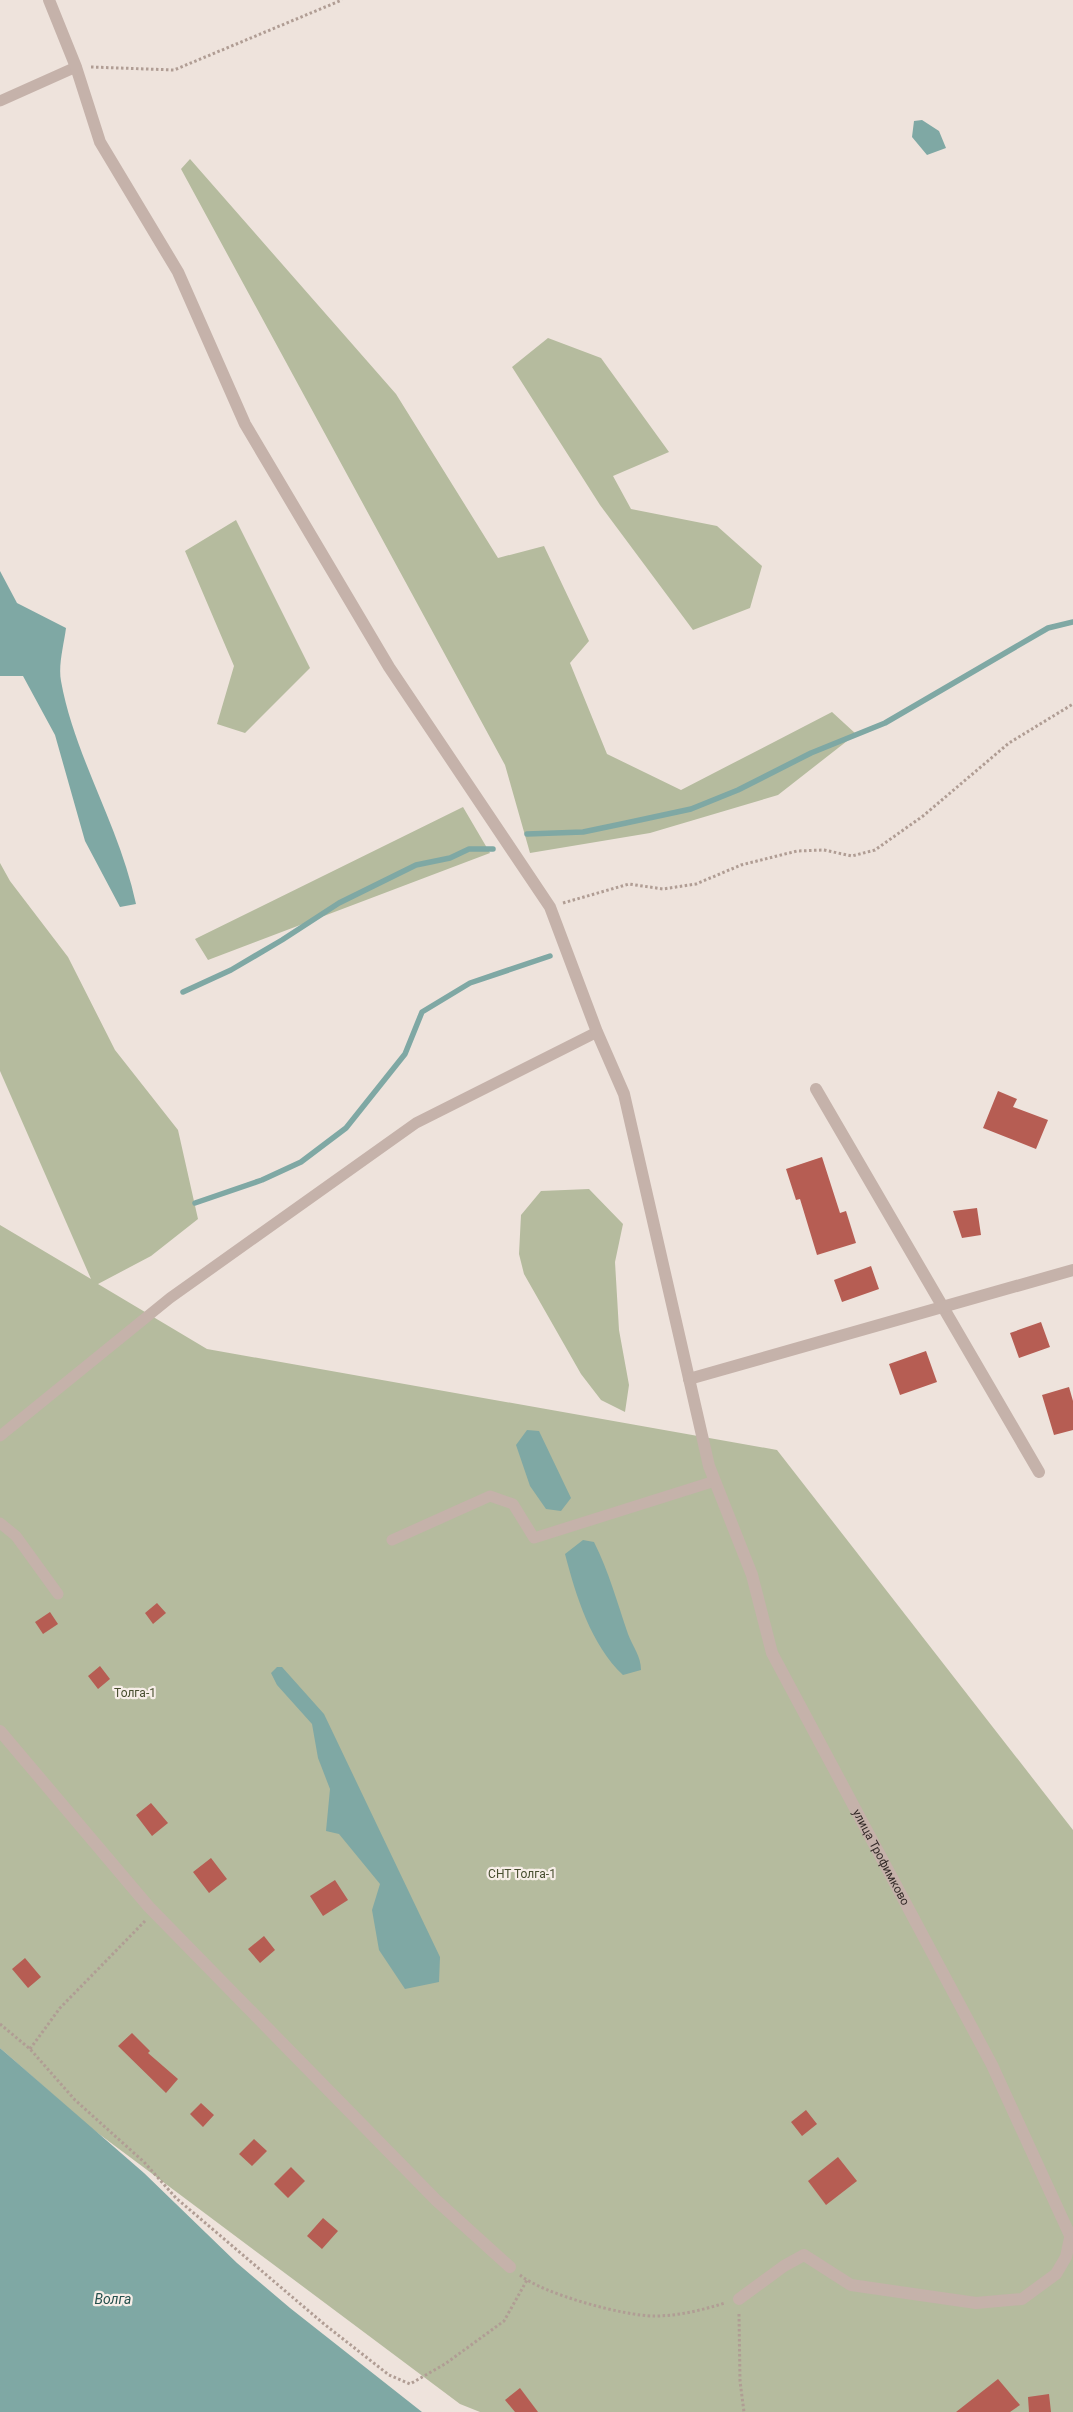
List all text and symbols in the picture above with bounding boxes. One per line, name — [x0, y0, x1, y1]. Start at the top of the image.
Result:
park label: Толга-1 — [114, 1686, 156, 1700]
street label: улица Трофимково — [850, 1806, 913, 1908]
park label: СНТ Толга-1 — [488, 1867, 556, 1881]
water label: Волга — [94, 2291, 132, 2307]

